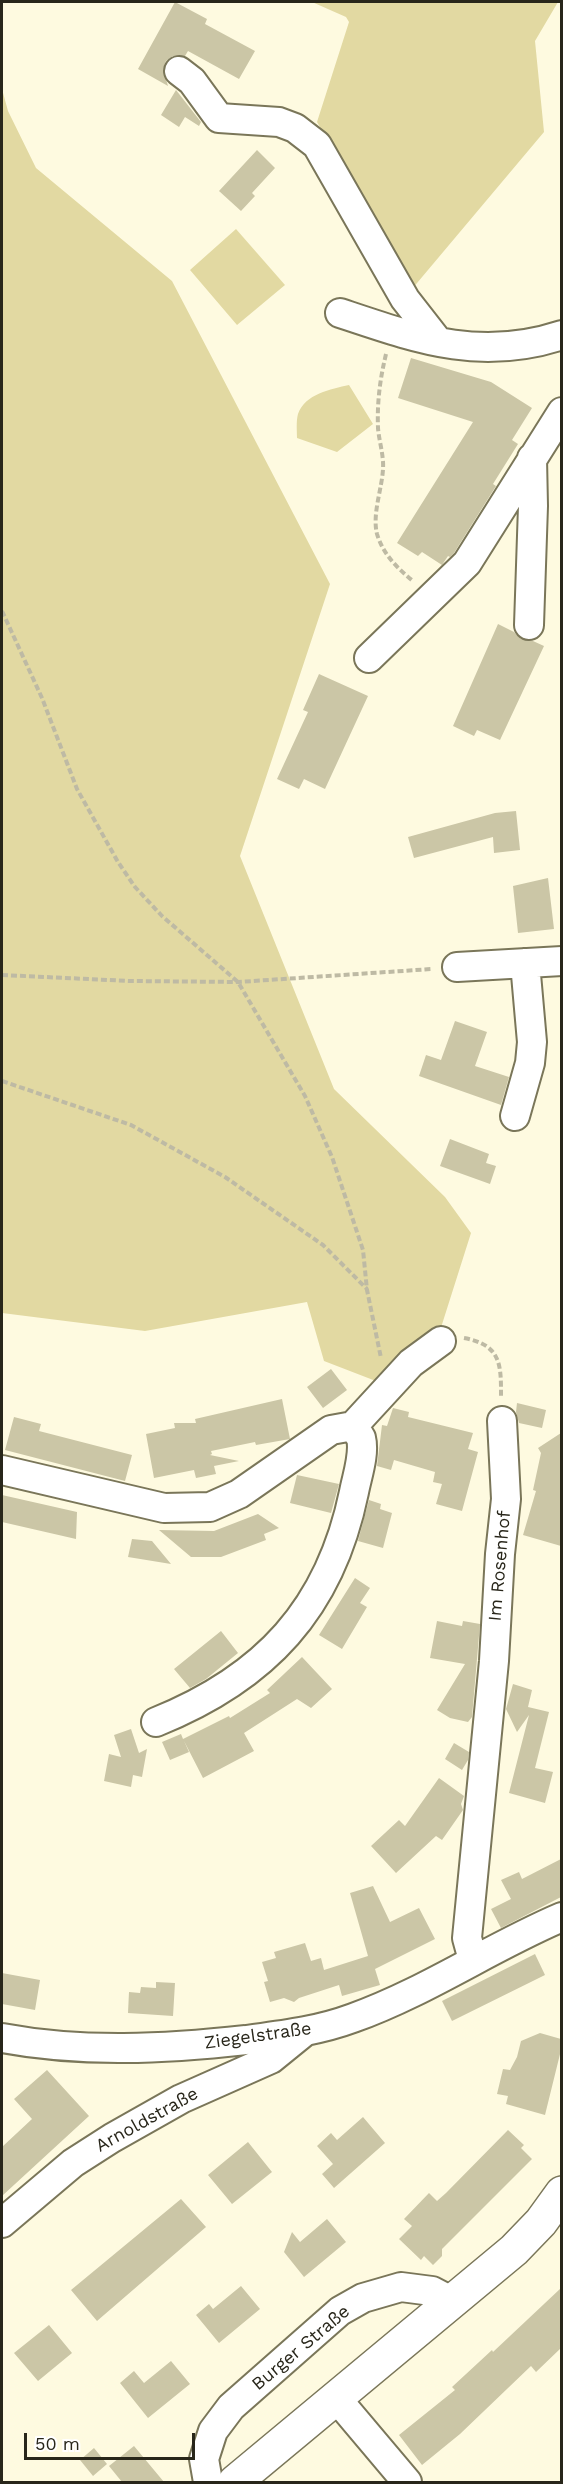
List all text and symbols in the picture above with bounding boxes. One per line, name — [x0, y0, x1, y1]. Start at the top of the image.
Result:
street label: Im Rosenhof — [484, 1510, 516, 1622]
street label: Ziegelstraße — [203, 2018, 313, 2054]
street label: Arnoldstraße — [92, 2083, 202, 2157]
street label: Burger Straße — [248, 2301, 354, 2395]
scale bar — [27, 2421, 198, 2459]
text: 50 m — [35, 2433, 80, 2454]

